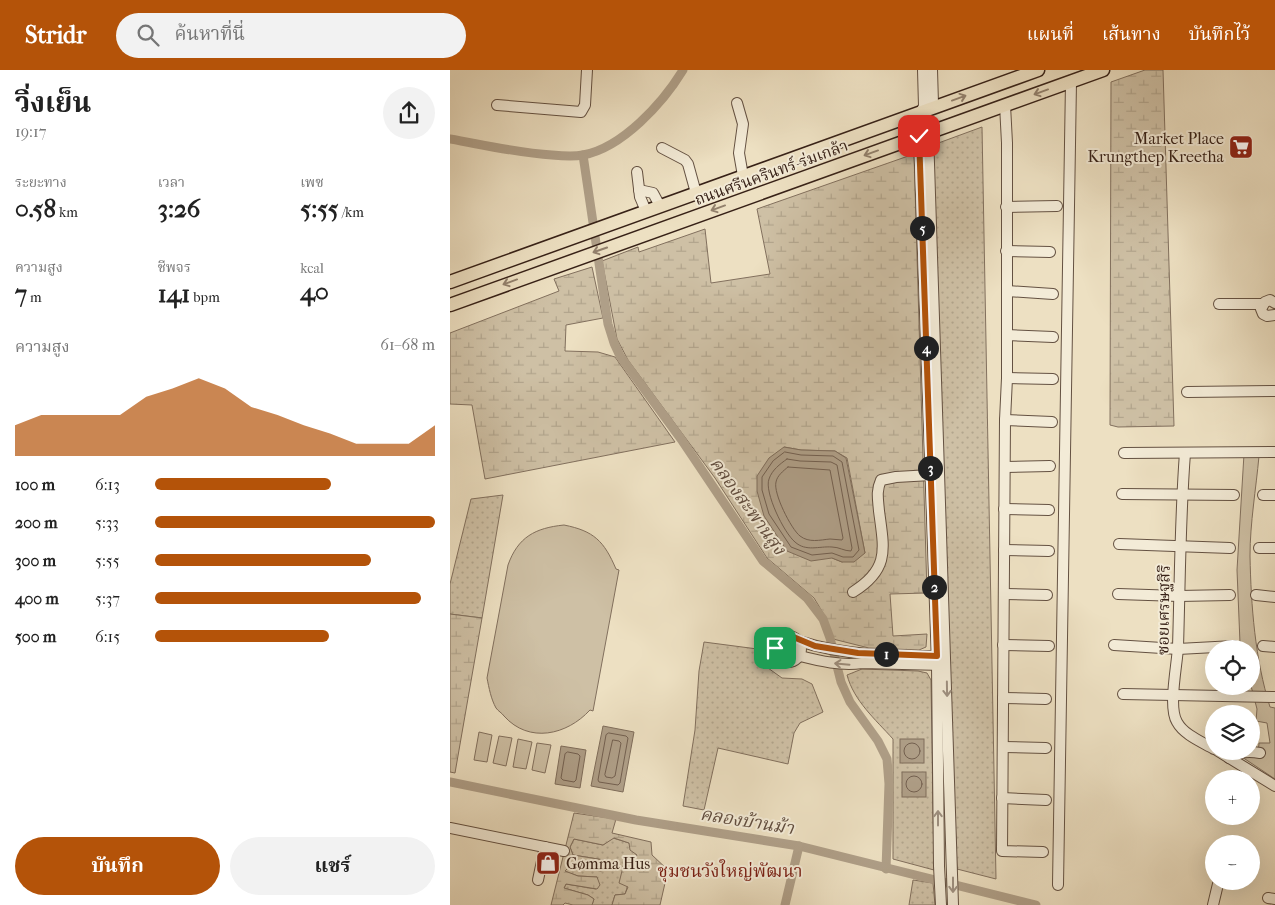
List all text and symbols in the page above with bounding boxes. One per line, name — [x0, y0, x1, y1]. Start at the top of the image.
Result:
search box — [116, 13, 466, 58]
text: Stridr — [25, 21, 86, 49]
icon: search — [134, 21, 162, 49]
text: ค้นหาที่นี่ — [174, 23, 245, 45]
text: แผนที่ — [1027, 24, 1074, 45]
text: เส้นทาง — [1102, 24, 1161, 45]
text: บันทึกไว้ — [1189, 24, 1250, 45]
text: วิ่งเย็น — [15, 86, 91, 119]
button: share — [383, 87, 435, 139]
one-way arrow — [1033, 88, 1049, 97]
one-way arrow — [951, 93, 967, 103]
pin — [898, 115, 940, 157]
text: 19:17 — [15, 122, 46, 141]
icon: check — [905, 122, 933, 150]
place label: Market Place Krungthep Kreetha — [1087, 129, 1225, 166]
supermarket icon: Market Place Krungthep Kreetha — [1228, 134, 1254, 160]
street label: ถนนศรีนครินทร์-ร่มเกล้า — [692, 136, 851, 209]
one-way arrow — [864, 149, 880, 158]
text: ระยะทาง — [15, 174, 67, 191]
text: เวลา — [158, 174, 185, 191]
text: เพซ — [300, 174, 324, 191]
text: 0.58 — [15, 194, 56, 223]
text: 3:26 — [158, 194, 200, 223]
text: 5:55 — [300, 194, 339, 223]
text: km — [56, 204, 78, 221]
text: /km — [339, 204, 364, 221]
one-way arrow — [711, 204, 727, 213]
pin: 5 — [910, 216, 934, 240]
text: 5 — [919, 220, 926, 237]
one-way arrow — [593, 246, 608, 255]
text: ความสูง — [15, 259, 63, 276]
text: ชีพจร — [158, 259, 191, 276]
text: kcal — [300, 260, 324, 277]
text: 40 — [300, 277, 329, 306]
one-way arrow — [503, 278, 518, 287]
text: 7 — [15, 279, 27, 308]
text: 141 — [158, 279, 190, 308]
text: m — [27, 289, 42, 306]
text: bpm — [190, 289, 220, 306]
text: 61–68 m — [380, 335, 435, 354]
pin: 4 — [914, 336, 938, 360]
text: ความสูง — [15, 337, 70, 356]
text: 4 — [922, 340, 931, 357]
water label: คลองสะพานสูง — [704, 454, 791, 560]
pin: 3 — [918, 456, 942, 480]
text: 3 — [928, 460, 933, 477]
text: 100 m — [15, 475, 55, 494]
text: 6:13 — [95, 475, 120, 494]
text: 200 m — [15, 513, 58, 532]
text: 5:33 — [95, 513, 119, 532]
text: 300 m — [15, 551, 56, 570]
text: 5:55 — [95, 551, 120, 570]
street label: ซอยเศรษฐสิริ — [1153, 565, 1174, 655]
pin: 2 — [922, 574, 946, 600]
text: 2 — [931, 579, 938, 596]
text: 400 m — [15, 589, 59, 608]
text: 5:37 — [95, 589, 120, 608]
text: 500 m — [15, 627, 56, 646]
text: 6:15 — [95, 627, 120, 646]
pin — [754, 627, 796, 669]
icon: arrive — [761, 634, 789, 662]
map controls — [1205, 640, 1260, 890]
button: locate — [1205, 640, 1260, 695]
pin: 1 — [874, 642, 898, 666]
text: 1 — [884, 646, 889, 663]
one-way arrow — [834, 659, 850, 668]
one-way arrow — [942, 680, 952, 697]
button: layers — [1205, 705, 1260, 760]
button: + — [1205, 770, 1260, 825]
water label: คลองบ้านม้า — [699, 804, 796, 839]
one-way arrow — [933, 810, 943, 826]
button: − — [1205, 835, 1260, 890]
button: บันทึก — [15, 837, 220, 895]
button: แชร์ — [230, 837, 435, 895]
shop icon: Gømma Hus — [535, 850, 561, 876]
place label: Gømma Hus — [566, 854, 650, 873]
district label: ชุมชนวังใหญ่พัฒนา — [657, 859, 803, 883]
one-way arrow — [948, 876, 958, 893]

